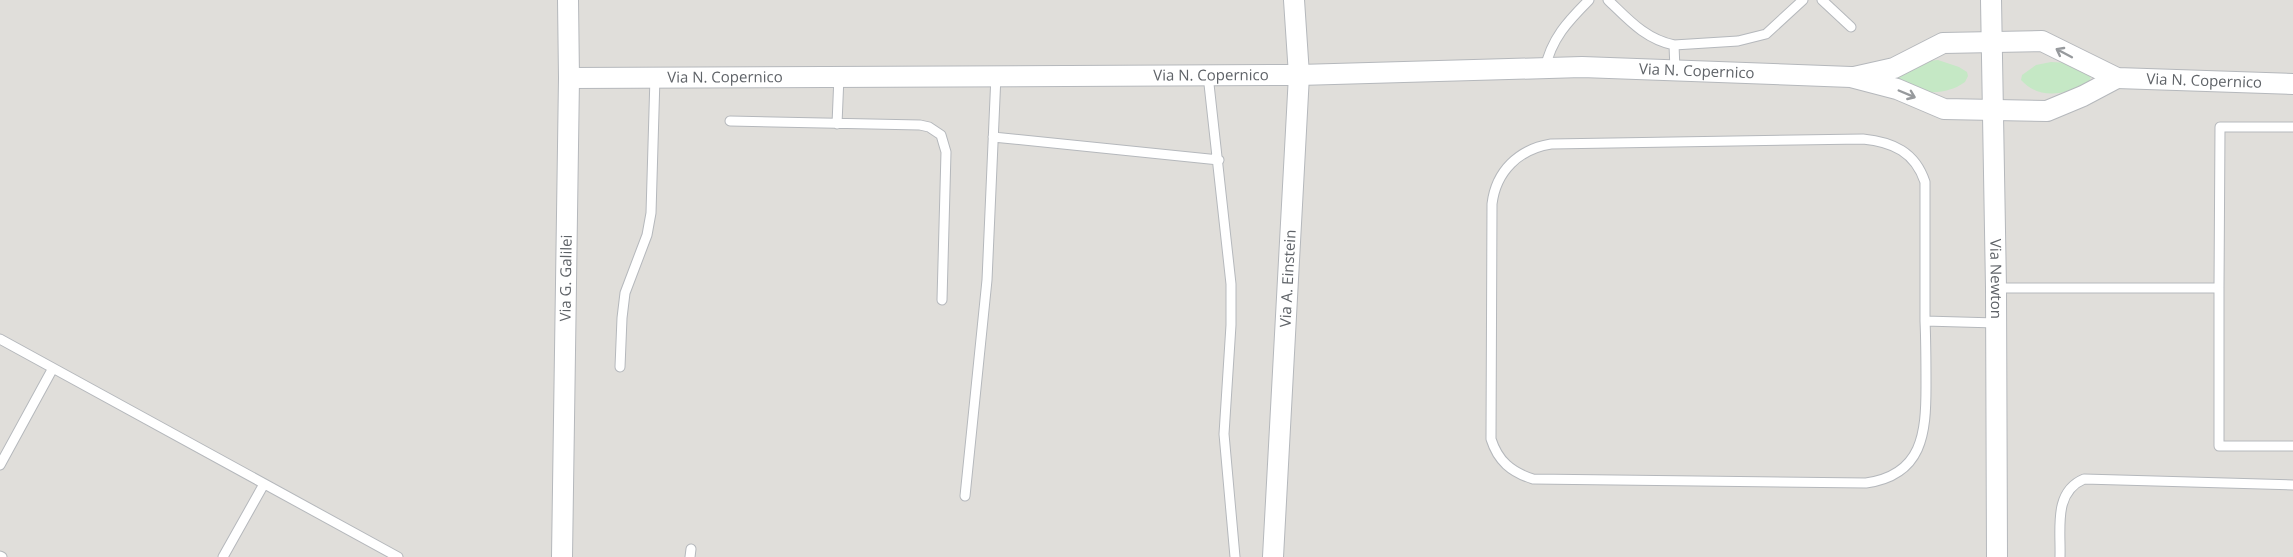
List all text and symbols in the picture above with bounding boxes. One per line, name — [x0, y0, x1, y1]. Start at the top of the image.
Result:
one-way arrow — [2056, 47, 2073, 59]
street label: Via N. Copernico — [1639, 58, 1755, 82]
street label: Via N. Copernico — [1153, 64, 1269, 85]
street label: Via N. Copernico — [667, 66, 783, 87]
street label: Via N. Copernico — [2146, 68, 2262, 92]
one-way arrow — [1898, 89, 1916, 100]
street label: Via A. Einstein — [1274, 229, 1300, 328]
street label: Via G. Galilei — [554, 235, 576, 321]
street label: Via Newton — [1986, 239, 2007, 319]

